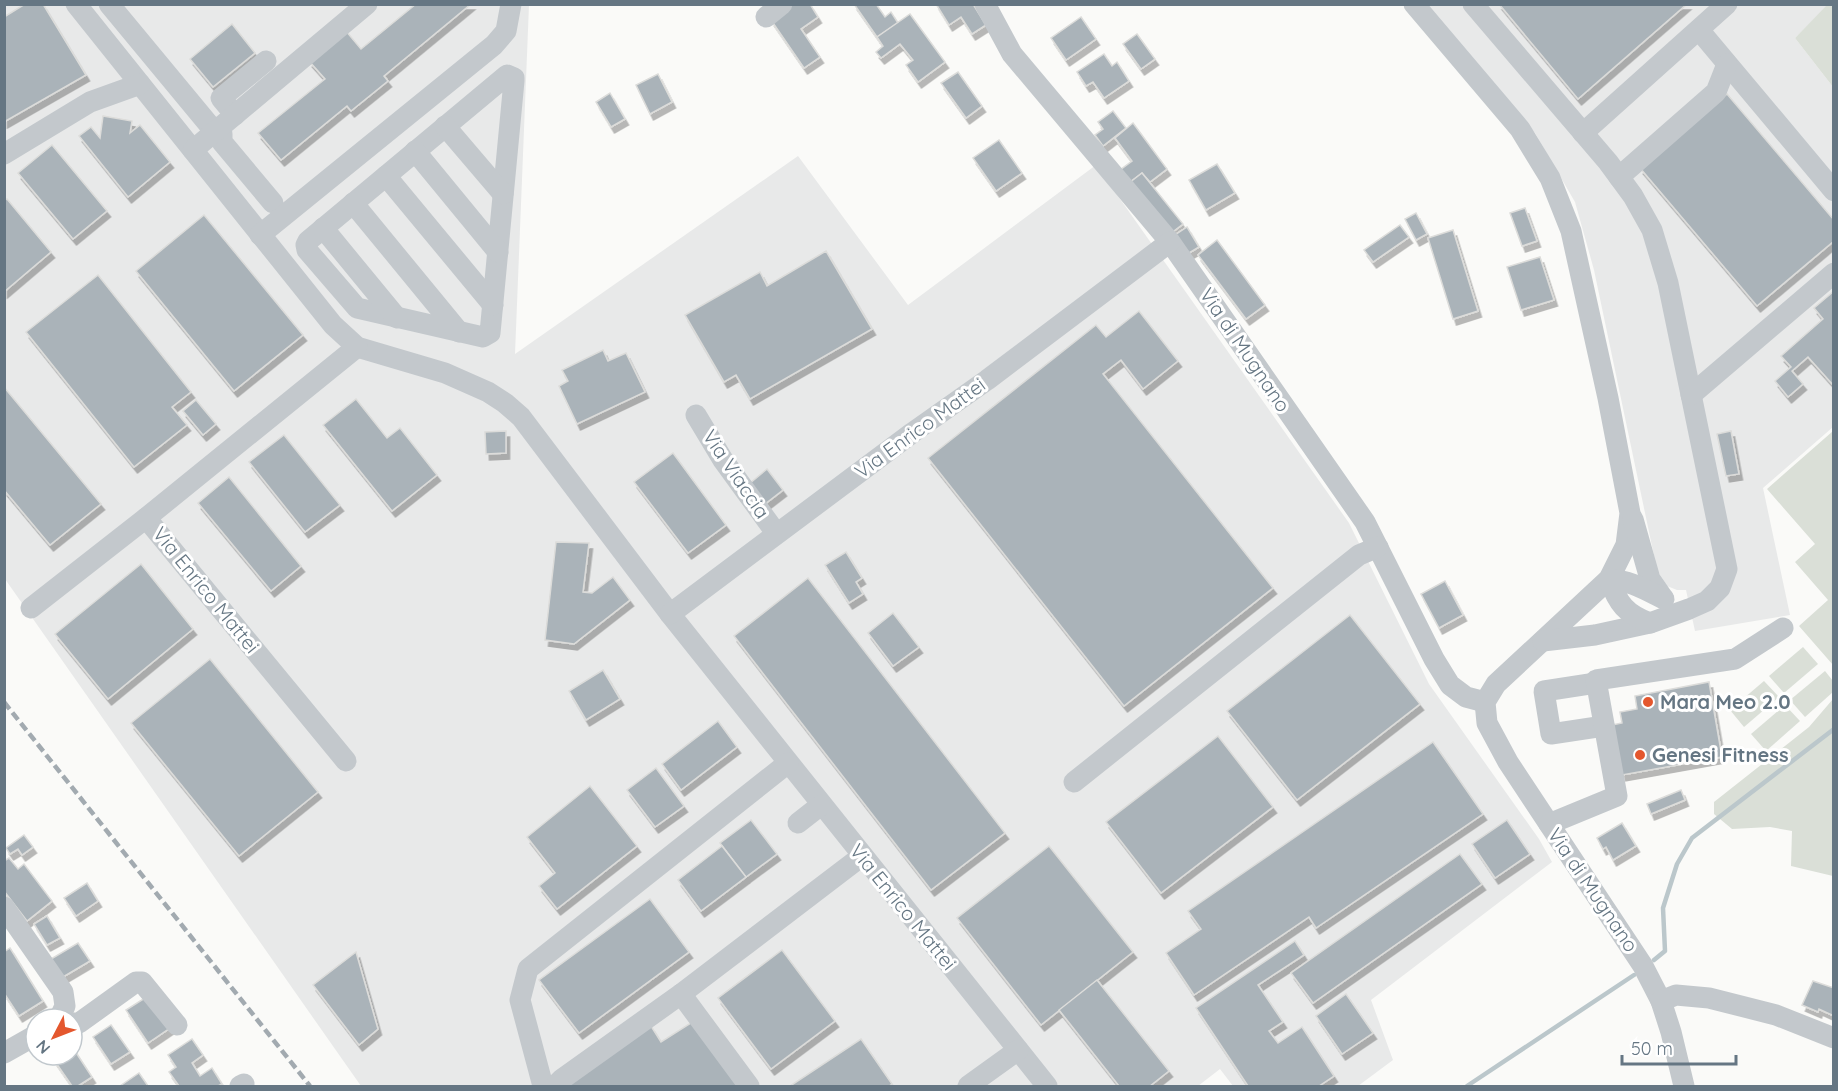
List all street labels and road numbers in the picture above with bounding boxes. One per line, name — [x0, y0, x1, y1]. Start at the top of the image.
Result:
street label: Via di Mugnano — [1195, 283, 1296, 417]
street label: Via Enrico Mattei — [849, 372, 990, 483]
street label: Via Viaccia — [698, 424, 775, 523]
street label: Via Enrico Mattei — [148, 521, 265, 658]
street label: Via di Mugnano — [1543, 823, 1644, 957]
street label: Via Enrico Mattei — [845, 838, 962, 975]

